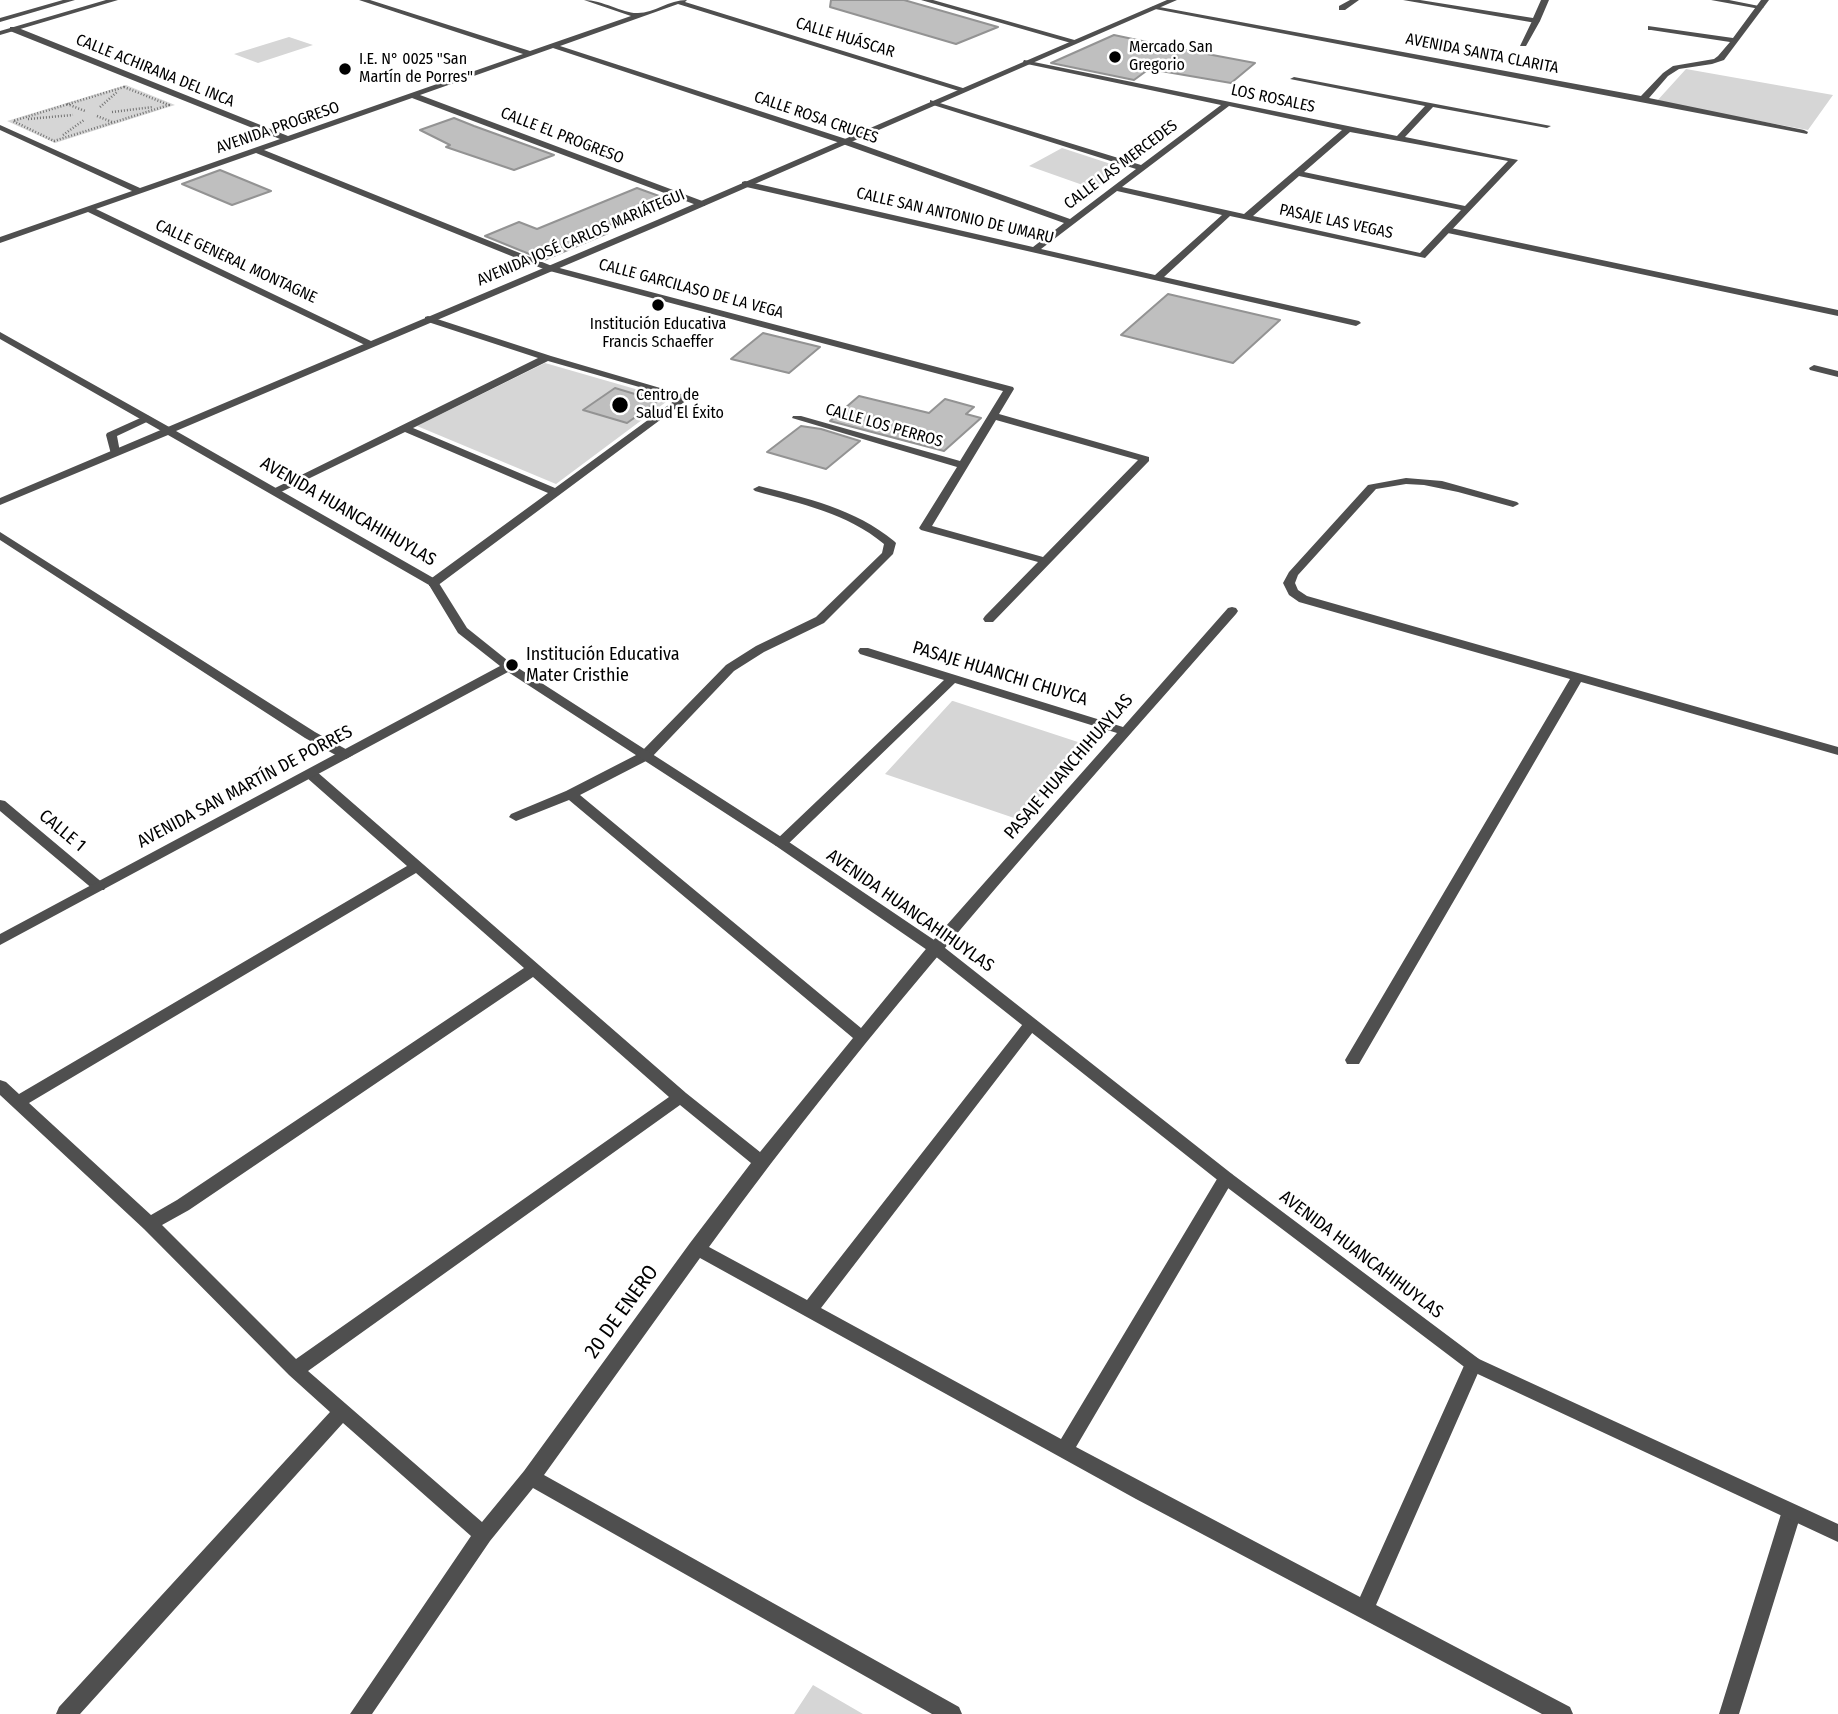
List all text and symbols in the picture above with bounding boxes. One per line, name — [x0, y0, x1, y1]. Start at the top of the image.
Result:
street label: CALLE HUÁSCAR — [793, 14, 897, 62]
street label: CALLE ACHIRANA DEL INCA — [73, 30, 237, 112]
street label: AVENIDA SANTA CLARITA — [1404, 30, 1560, 78]
place label: Mercado San Gregorio — [1129, 38, 1213, 76]
marker: Mercado San Gregorio — [1107, 49, 1123, 65]
place label: I.E. N° 0025 "San Martín de Porres" — [359, 50, 473, 88]
marker: I.E. N° 0025 "San Martín de Porres" — [337, 61, 353, 77]
street label: LOS ROSALES — [1229, 81, 1317, 117]
street label: CALLE ROSA CRUCES — [751, 88, 881, 148]
street label: AVENIDA PROGRESO — [214, 98, 342, 158]
street label: CALLE EL PROGRESO — [498, 104, 626, 168]
street label: CALLE LAS MERCEDES — [1061, 116, 1181, 214]
street label: CALLE SAN ANTONIO DE UMARU — [854, 184, 1056, 248]
street label: AVENIDA JOSÉ CARLOS MARIÁTEGUI — [474, 185, 688, 291]
street label: PASAJE LAS VEGAS — [1277, 201, 1395, 243]
street label: CALLE GENERAL MONTAGNE — [152, 216, 320, 308]
street label: CALLE GARCILASO DE LA VEGA — [596, 255, 786, 323]
marker: Institución Educativa Francis Schaeffer — [650, 297, 666, 313]
place label: Institución Educativa Francis Schaeffer — [590, 315, 726, 353]
place label: Centro de Salud El Éxito — [636, 386, 724, 424]
marker: Centro de Salud El Éxito — [610, 395, 630, 415]
street label: CALLE LOS PERROS — [823, 400, 945, 452]
street label: AVENIDA HUANCAHIHUYLAS — [256, 453, 440, 571]
street label: PASAJE HUANCHI CHUYCA — [910, 637, 1090, 711]
place label: Institución Educativa Mater Cristhie — [526, 644, 680, 686]
marker: Institución Educativa Mater Cristhie — [504, 657, 520, 673]
street label: PASAJE HUANCHIHUAYLAS — [1000, 690, 1138, 844]
street label: AVENIDA SAN MARTÍN DE PORRES — [134, 721, 356, 853]
street label: CALLE 1 — [34, 805, 90, 857]
street label: AVENIDA HUANCAHIHUYLAS — [822, 845, 998, 977]
street label: AVENIDA HUANCAHIHUYLAS — [1275, 1186, 1447, 1324]
street label: 20 DE ENERO — [580, 1260, 664, 1364]

